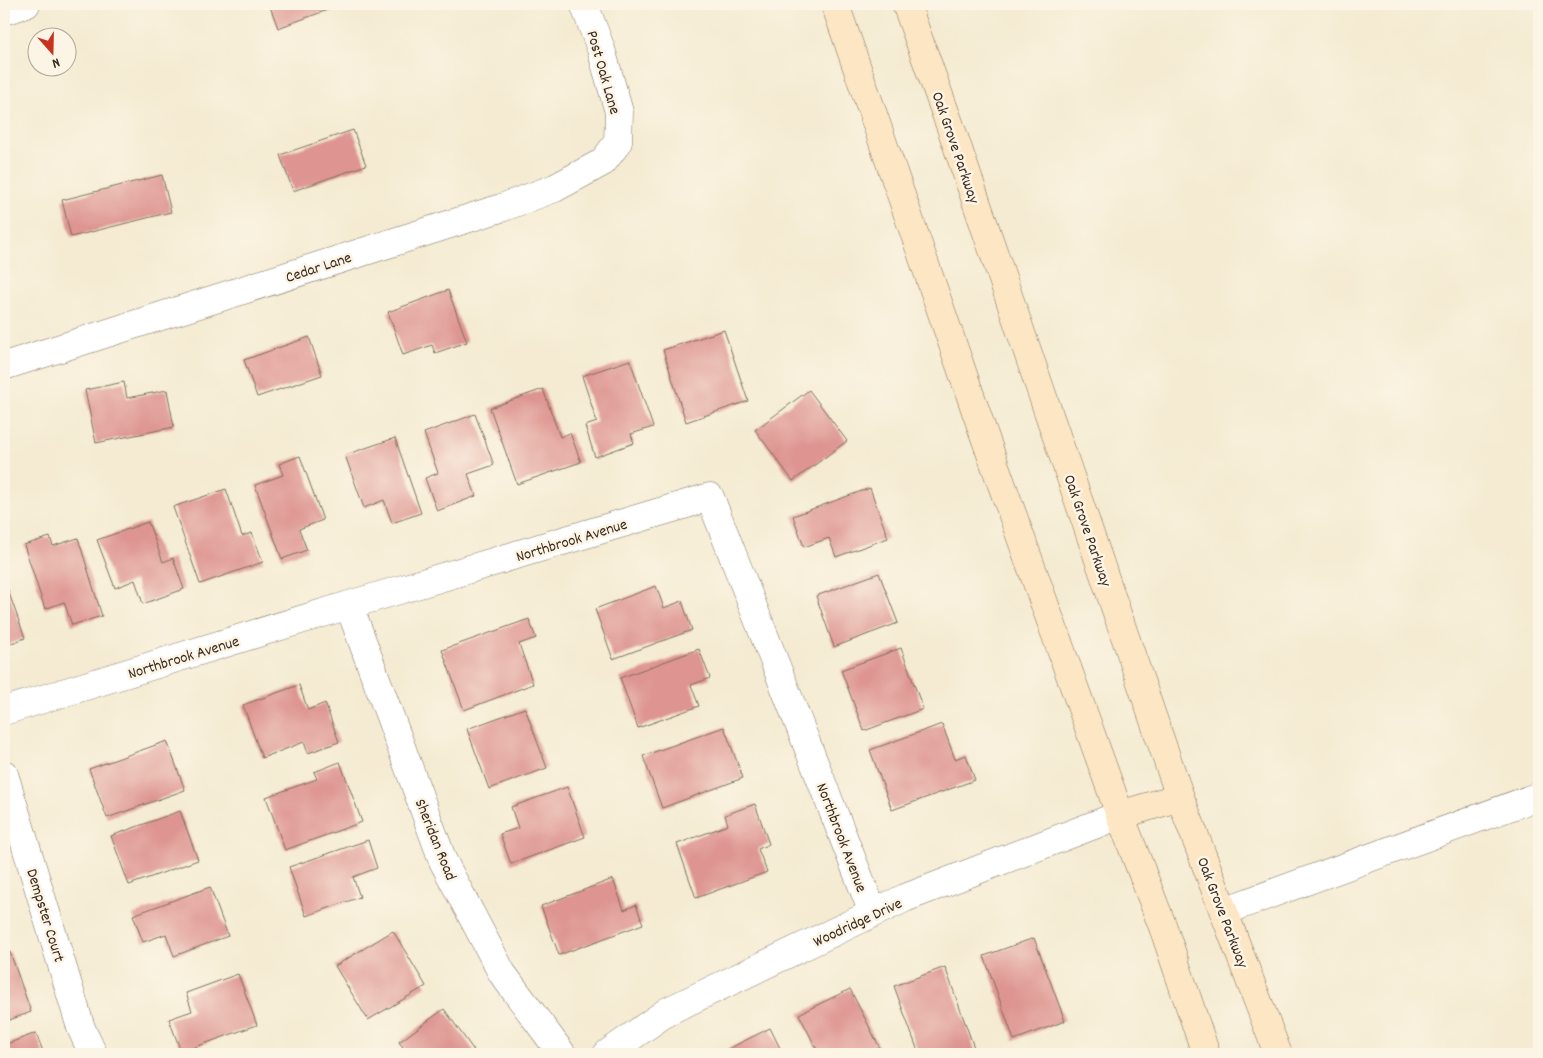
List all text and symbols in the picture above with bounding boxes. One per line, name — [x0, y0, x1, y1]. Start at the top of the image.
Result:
north arrow — [28, 28, 78, 78]
street label: Post Oak Lane — [580, 28, 626, 117]
text: N — [49, 52, 62, 73]
street label: Oak Grove Parkway — [925, 89, 985, 207]
street label: Cedar Lane — [283, 247, 355, 290]
street label: Oak Grove Parkway — [1057, 472, 1117, 590]
street label: Northbrook Avenue — [513, 514, 630, 569]
street label: Northbrook Avenue — [125, 631, 242, 686]
street label: Northbrook Avenue — [809, 780, 872, 896]
street label: Sheridan Road — [408, 796, 462, 884]
street label: Oak Grove Parkway — [1190, 854, 1254, 972]
street label: Dempster Court — [19, 866, 70, 965]
street label: Woodridge Drive — [810, 893, 906, 954]

